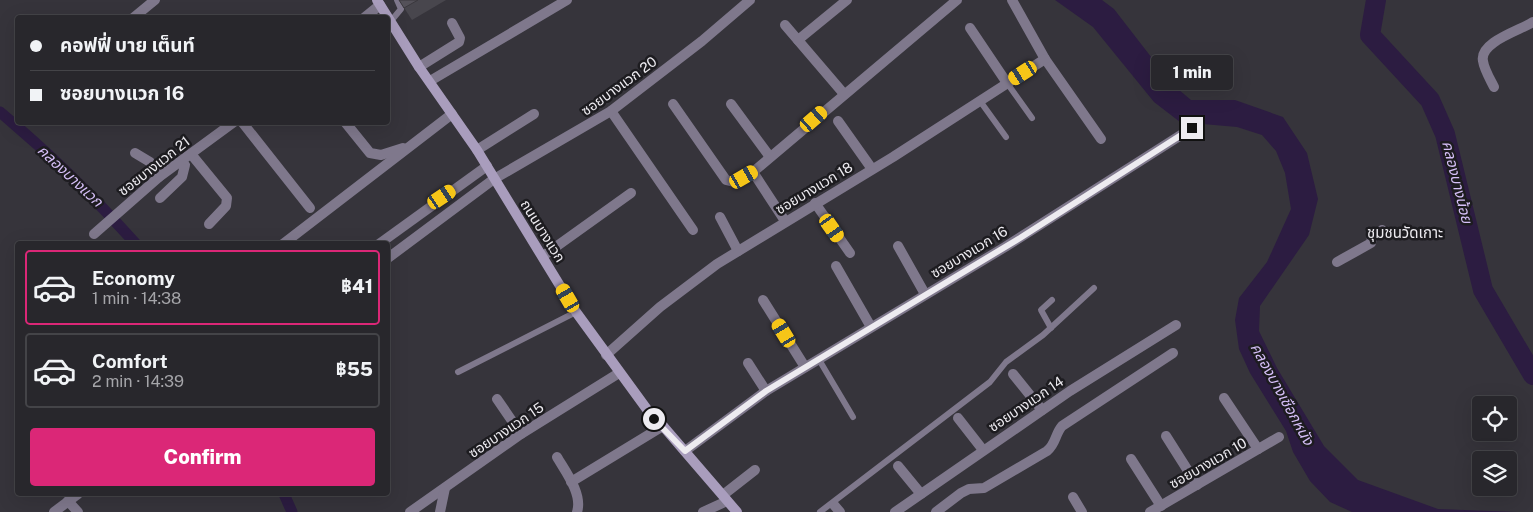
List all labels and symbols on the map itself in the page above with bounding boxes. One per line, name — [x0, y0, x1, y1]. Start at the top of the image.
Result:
street label: ซอยบางแวก 20 — [578, 53, 660, 119]
callout: 1 min — [1151, 56, 1233, 90]
car — [1006, 59, 1039, 87]
car — [797, 103, 830, 135]
route end — [1181, 117, 1203, 139]
street label: ซอยบางแวก 21 — [115, 133, 193, 199]
water label: คลองบางน้อย — [1439, 139, 1476, 226]
water label: คลองบางแวก — [34, 141, 107, 211]
street label: ซอยบางแวก 18 — [773, 159, 855, 217]
car — [727, 163, 760, 191]
car — [425, 182, 458, 212]
street label: ถนนบางแวก — [518, 197, 568, 265]
car — [817, 211, 846, 245]
street label: ซอยบางแวก 16 — [928, 223, 1011, 281]
district label: ชุมชนวัดเกาะ — [1367, 224, 1443, 242]
car — [554, 281, 581, 315]
car — [769, 316, 798, 350]
water label: คลองบางเชือกหนัง — [1247, 340, 1318, 448]
street label: ซอยบางแวก 14 — [986, 373, 1067, 435]
street label: ซอยบางแวก 15 — [465, 399, 547, 461]
route start — [643, 408, 665, 430]
street label: ซอยบางแวก 10 — [1167, 434, 1249, 492]

